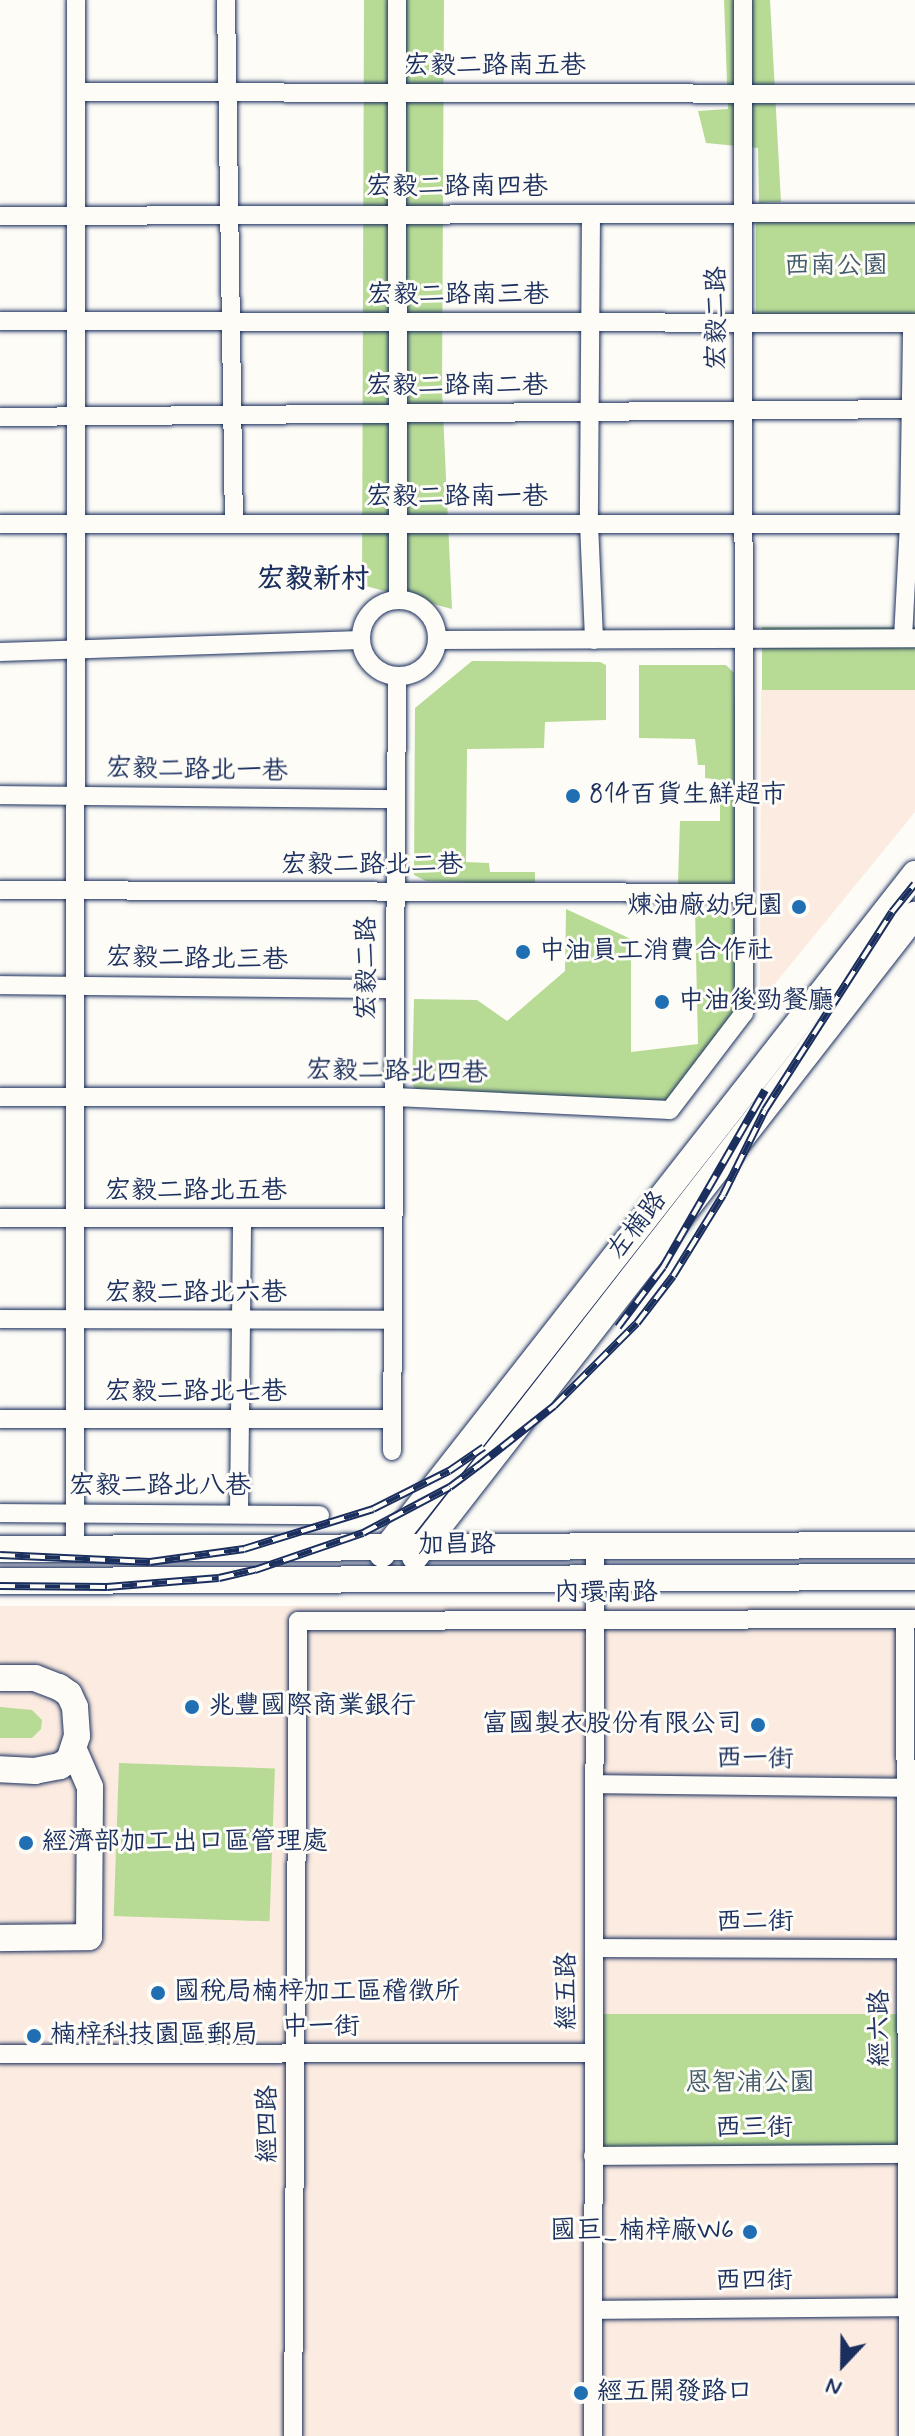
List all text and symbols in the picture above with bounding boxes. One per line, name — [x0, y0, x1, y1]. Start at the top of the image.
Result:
street label: 宏毅二路南五巷 — [404, 51, 586, 83]
street label: 宏毅二路南四巷 — [366, 172, 548, 204]
park label: 西南公園 — [784, 251, 888, 283]
street label: 宏毅二路 — [702, 266, 734, 370]
street label: 宏毅二路南三巷 — [367, 280, 549, 312]
street label: 宏毅二路南二巷 — [366, 371, 548, 403]
street label: 宏毅二路南一巷 — [366, 482, 548, 514]
district label: 宏毅新村 — [257, 563, 369, 597]
street label: 宏毅二路北一巷 — [106, 754, 288, 788]
place label: 814百貨生鮮超市 — [589, 780, 786, 812]
marker: 814百貨生鮮超市 — [564, 787, 582, 805]
street label: 宏毅二路北二巷 — [281, 850, 463, 882]
place label: 煉油廠幼兒園 — [627, 891, 783, 923]
marker: 煉油廠幼兒園 — [790, 898, 808, 916]
street label: 宏毅二路 — [352, 916, 384, 1020]
place label: 中油員工消費合作社 — [539, 936, 773, 968]
street label: 宏毅二路北三巷 — [106, 943, 288, 977]
marker: 中油員工消費合作社 — [514, 943, 532, 961]
place label: 中油後勁餐廳 — [678, 986, 834, 1018]
marker: 中油後勁餐廳 — [653, 993, 671, 1011]
street label: 宏毅二路北四巷 — [306, 1056, 488, 1090]
street label: 宏毅二路北五巷 — [105, 1176, 287, 1208]
street label: 左楠路 — [602, 1186, 674, 1266]
street label: 宏毅二路北六巷 — [105, 1278, 287, 1310]
street label: 宏毅二路北七巷 — [105, 1377, 287, 1409]
street label: 宏毅二路北八巷 — [69, 1471, 251, 1503]
street label: 加昌路 — [418, 1530, 496, 1562]
street label: 內環南路 — [554, 1578, 658, 1610]
place label: 兆豐國際商業銀行 — [208, 1691, 416, 1723]
marker: 兆豐國際商業銀行 — [183, 1698, 201, 1716]
place label: 富國製衣股份有限公司 — [482, 1709, 742, 1741]
marker: 富國製衣股份有限公司 — [749, 1716, 767, 1734]
street label: 西一街 — [716, 1744, 794, 1776]
place label: 經濟部加工出口區管理處 — [42, 1827, 328, 1859]
marker: 經濟部加工出口區管理處 — [17, 1834, 35, 1852]
street label: 西二街 — [716, 1907, 794, 1939]
street label: 經五路 — [552, 1952, 584, 2030]
place label: 國稅局楠梓加工區稽徵所 — [174, 1977, 460, 2009]
marker: 國稅局楠梓加工區稽徵所 — [149, 1984, 167, 2002]
street label: 經六路 — [865, 1989, 897, 2067]
street label: 中一街 — [282, 2012, 360, 2044]
place label: 楠梓科技園區郵局 — [50, 2020, 258, 2052]
marker: 楠梓科技園區郵局 — [25, 2027, 43, 2045]
park label: 恩智浦公園 — [685, 2068, 815, 2100]
street label: 經四路 — [253, 2085, 285, 2163]
street label: 西三街 — [715, 2113, 793, 2145]
place label: 國巨_楠梓廠W6 — [550, 2216, 734, 2248]
marker: 國巨_楠梓廠W6 — [741, 2223, 759, 2241]
street label: 西四街 — [715, 2266, 793, 2298]
north arrow — [803, 2324, 883, 2404]
text: N — [822, 2371, 846, 2402]
place label: 經五開發路口 — [597, 2377, 753, 2409]
marker: 經五開發路口 — [572, 2384, 590, 2402]

